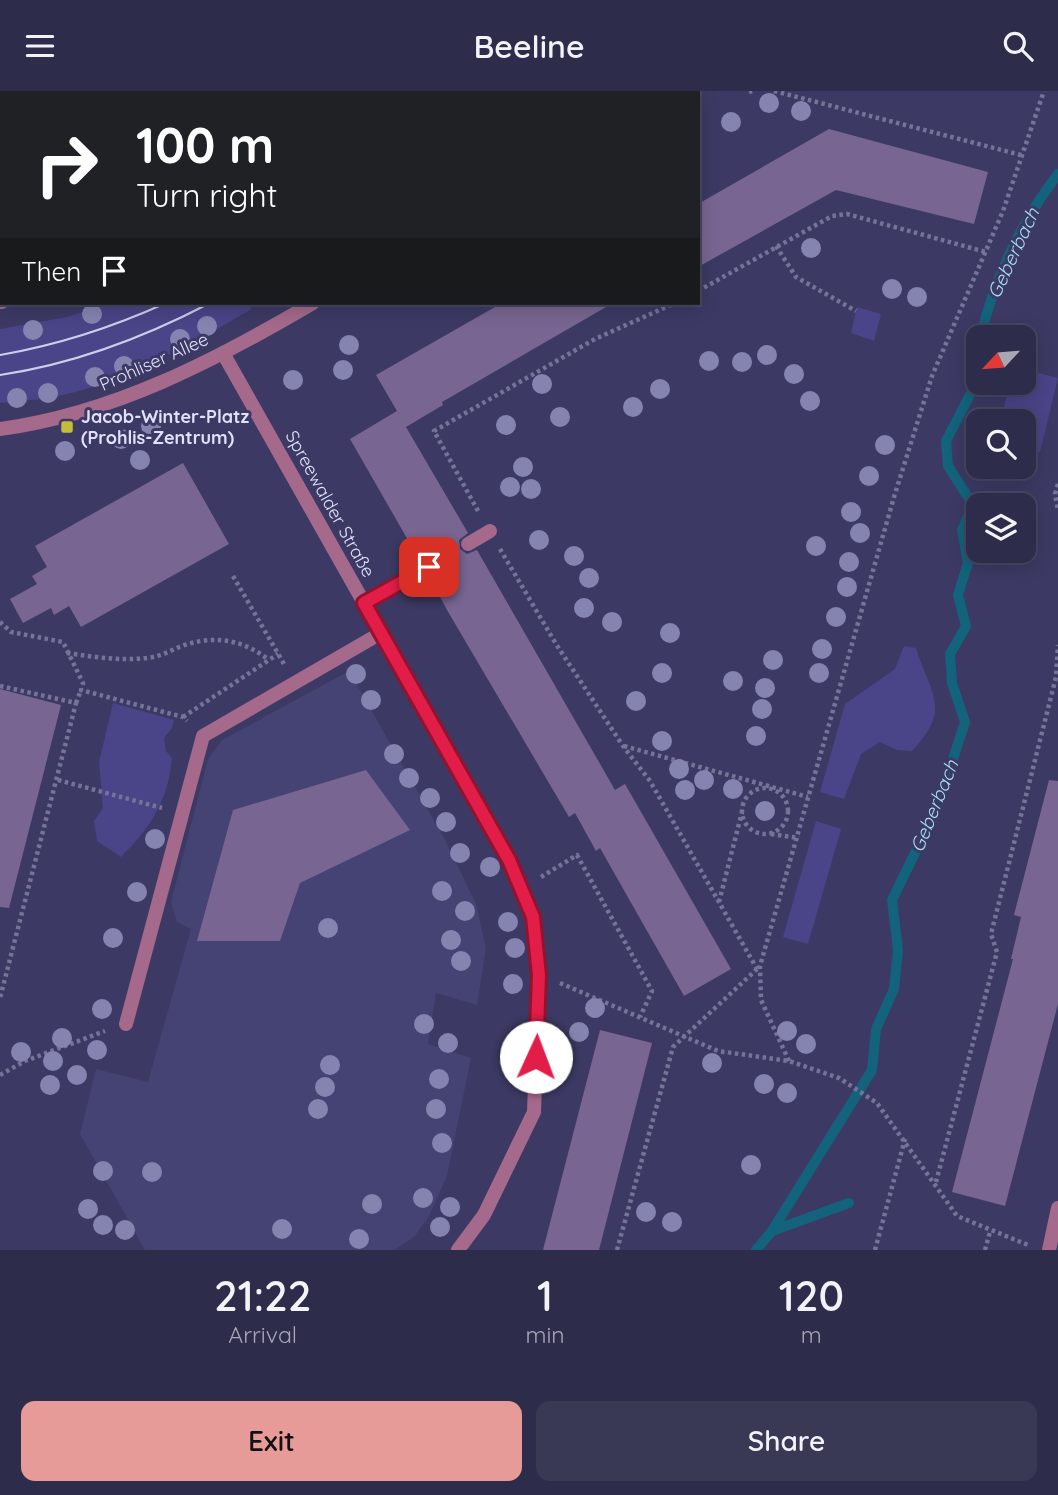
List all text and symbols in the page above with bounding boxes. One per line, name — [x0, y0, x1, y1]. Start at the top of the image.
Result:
text: Beeline — [473, 26, 585, 66]
icon: menu — [21, 27, 59, 65]
icon: search — [999, 27, 1037, 65]
text: 100 m — [136, 114, 274, 175]
icon: right — [21, 119, 112, 210]
text: Turn right — [136, 175, 277, 215]
water label: Geberbach — [982, 203, 1045, 302]
icon: arrive — [95, 252, 133, 290]
text: Then — [21, 255, 81, 288]
north arrow — [966, 325, 1036, 395]
map controls — [966, 325, 1036, 563]
street label: Prohliser Allee — [96, 327, 212, 396]
place label: Jacob-Winter-Platz (Prohlis-Zentrum) — [81, 405, 249, 449]
button: search — [966, 409, 1036, 479]
marker: Jacob-Winter-Platz (Prohlis-Zentrum) — [59, 419, 75, 435]
street label: Spreewalder Straße — [281, 426, 380, 581]
button: layers — [966, 493, 1036, 563]
pin — [399, 537, 459, 597]
icon: arrive — [410, 548, 448, 586]
water label: Geberbach — [905, 755, 964, 856]
position arrow — [499, 1020, 573, 1094]
text: 21:22 — [214, 1269, 311, 1322]
text: 1 — [537, 1269, 553, 1322]
text: 120 — [779, 1269, 844, 1322]
text: Arrival — [228, 1320, 297, 1349]
text: min — [525, 1320, 565, 1349]
text: m — [801, 1320, 822, 1349]
button: Exit — [21, 1401, 522, 1481]
button: Share — [536, 1401, 1037, 1481]

